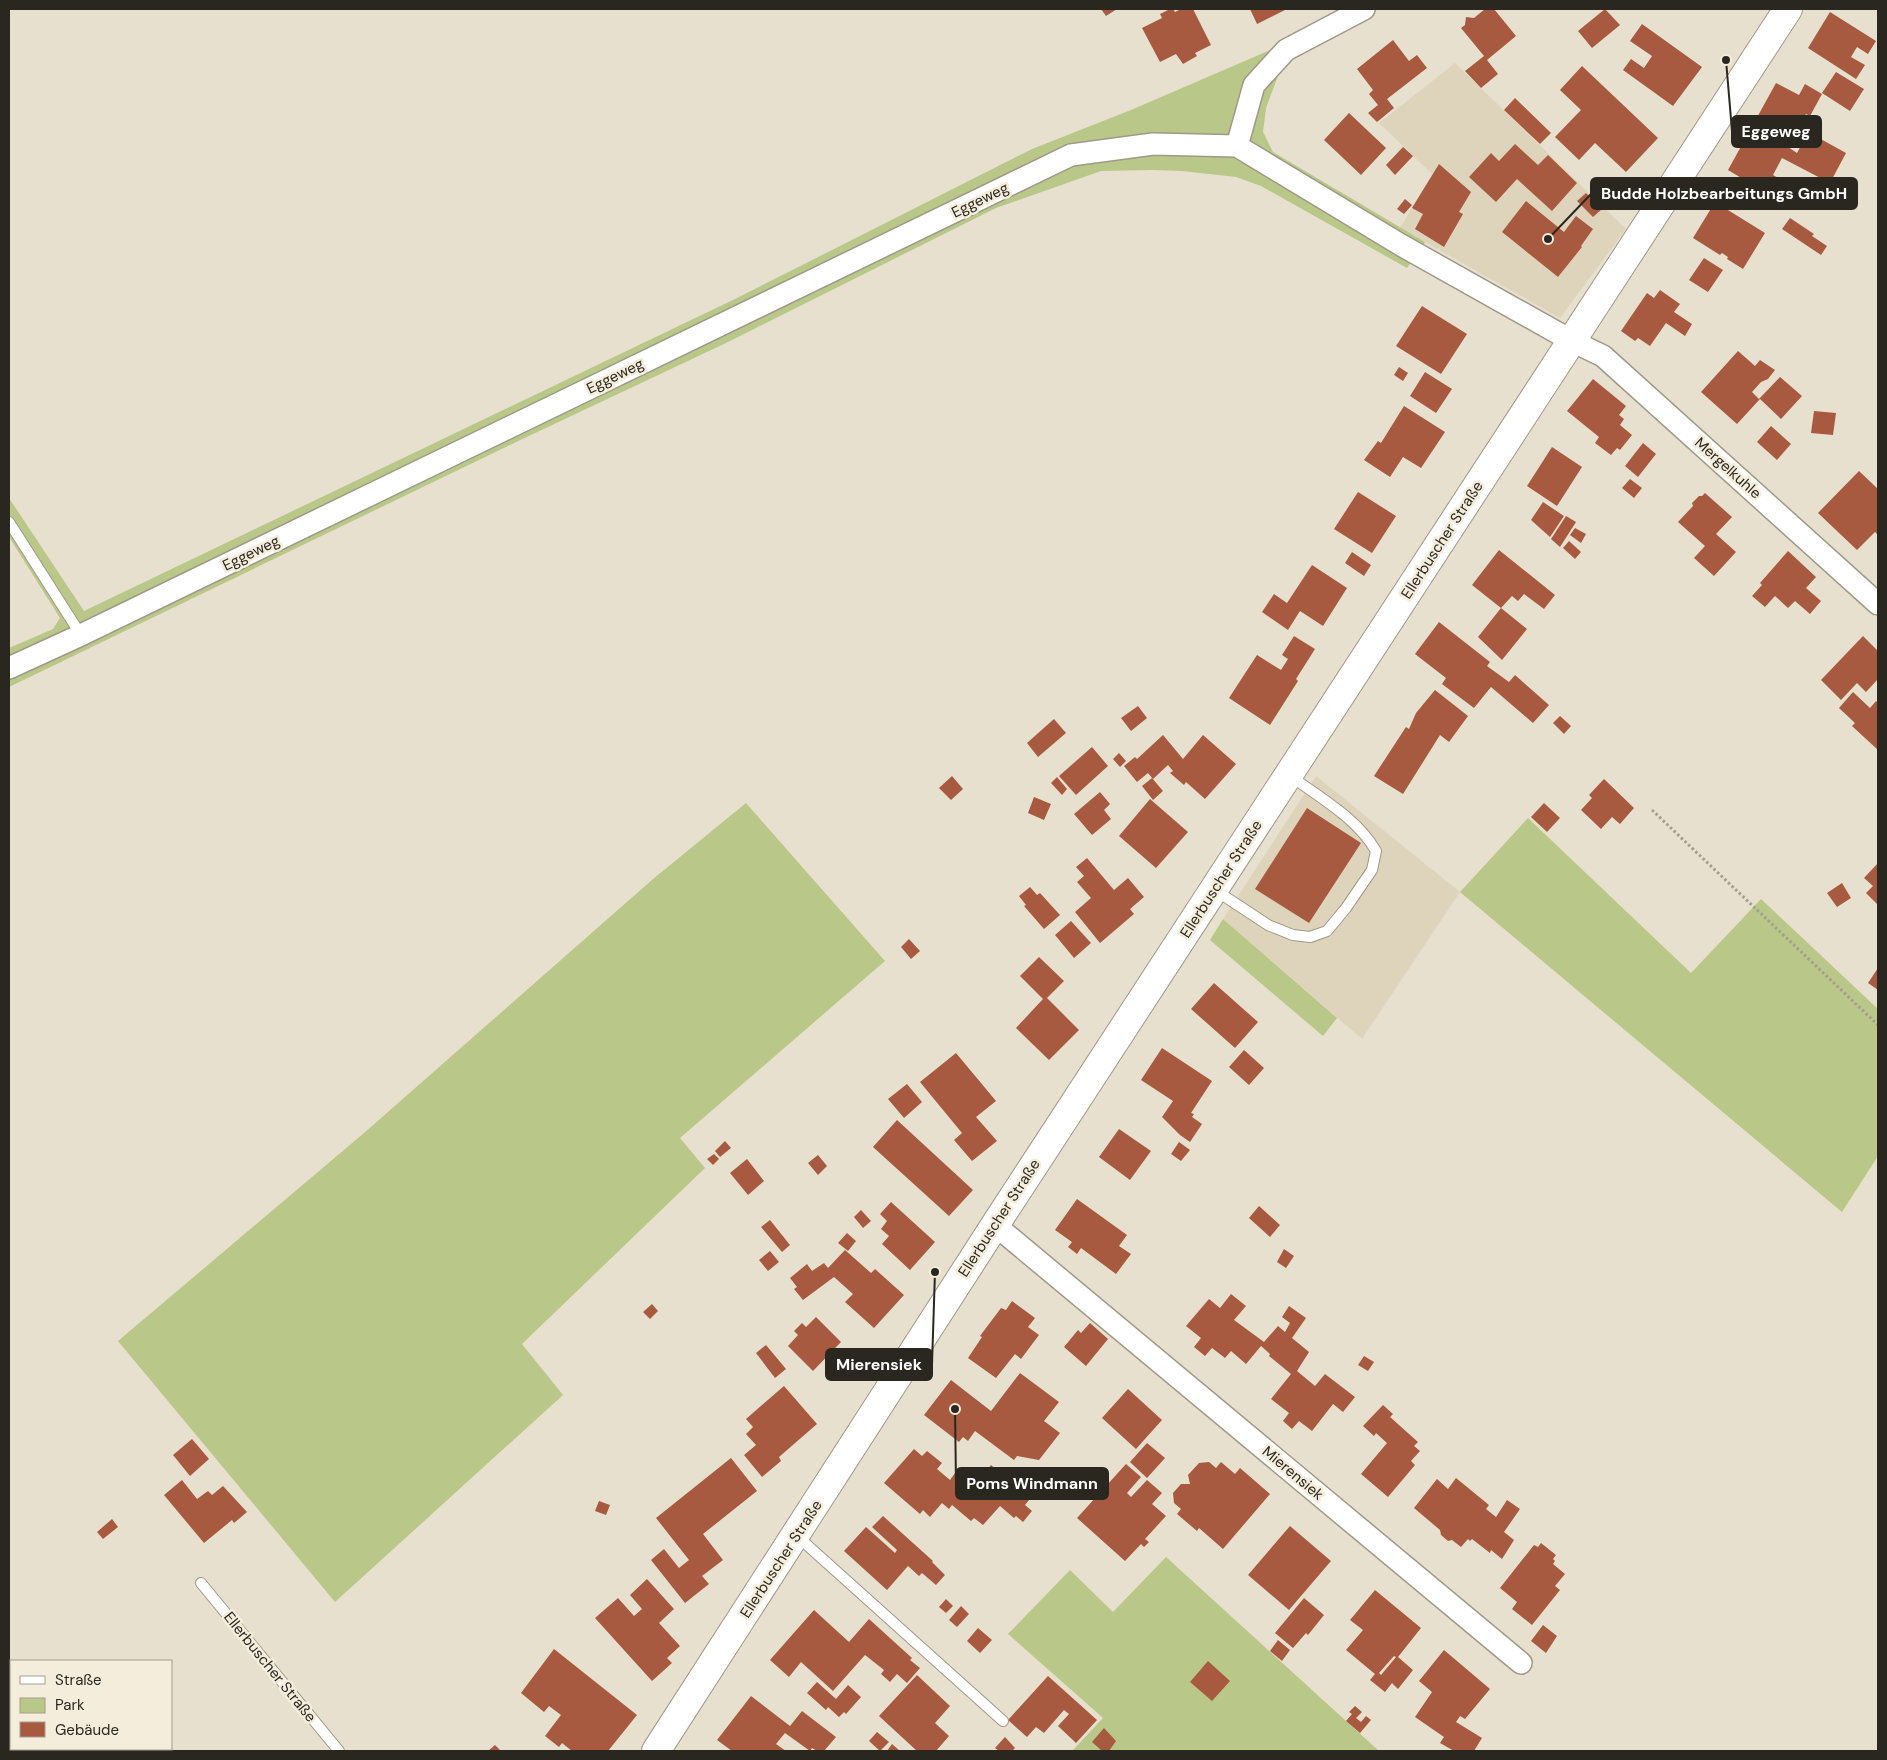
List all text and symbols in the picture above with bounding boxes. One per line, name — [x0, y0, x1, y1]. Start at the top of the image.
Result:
callout: Eggeweg — [1732, 116, 1821, 147]
text: Eggeweg — [1741, 121, 1811, 142]
street label: Eggeweg — [948, 178, 1012, 222]
callout: Budde Holzbearbeitungs GmbH — [1591, 178, 1857, 209]
text: Budde Holzbearbeitungs GmbH — [1601, 183, 1847, 204]
street label: Eggeweg — [583, 354, 647, 398]
street label: Mergelkuhle — [1690, 433, 1766, 503]
street label: Ellerbuscher Straße — [1396, 477, 1488, 603]
street label: Eggeweg — [219, 531, 283, 575]
street label: Ellerbuscher Straße — [1175, 816, 1267, 942]
street label: Ellerbuscher Straße — [953, 1155, 1045, 1281]
callout: Mierensiek — [826, 1349, 932, 1380]
text: Mierensiek — [836, 1354, 923, 1375]
street label: Mierensiek — [1258, 1441, 1328, 1505]
callout: Poms Windmann — [956, 1468, 1108, 1499]
text: Poms Windmann — [966, 1473, 1098, 1494]
street label: Ellerbuscher Straße — [735, 1496, 827, 1622]
street label: Ellerbuscher Straße — [219, 1608, 321, 1726]
legend — [10, 1660, 172, 1750]
text: Straße — [55, 1670, 102, 1690]
text: Park — [55, 1695, 85, 1715]
text: Gebäude — [55, 1720, 119, 1740]

